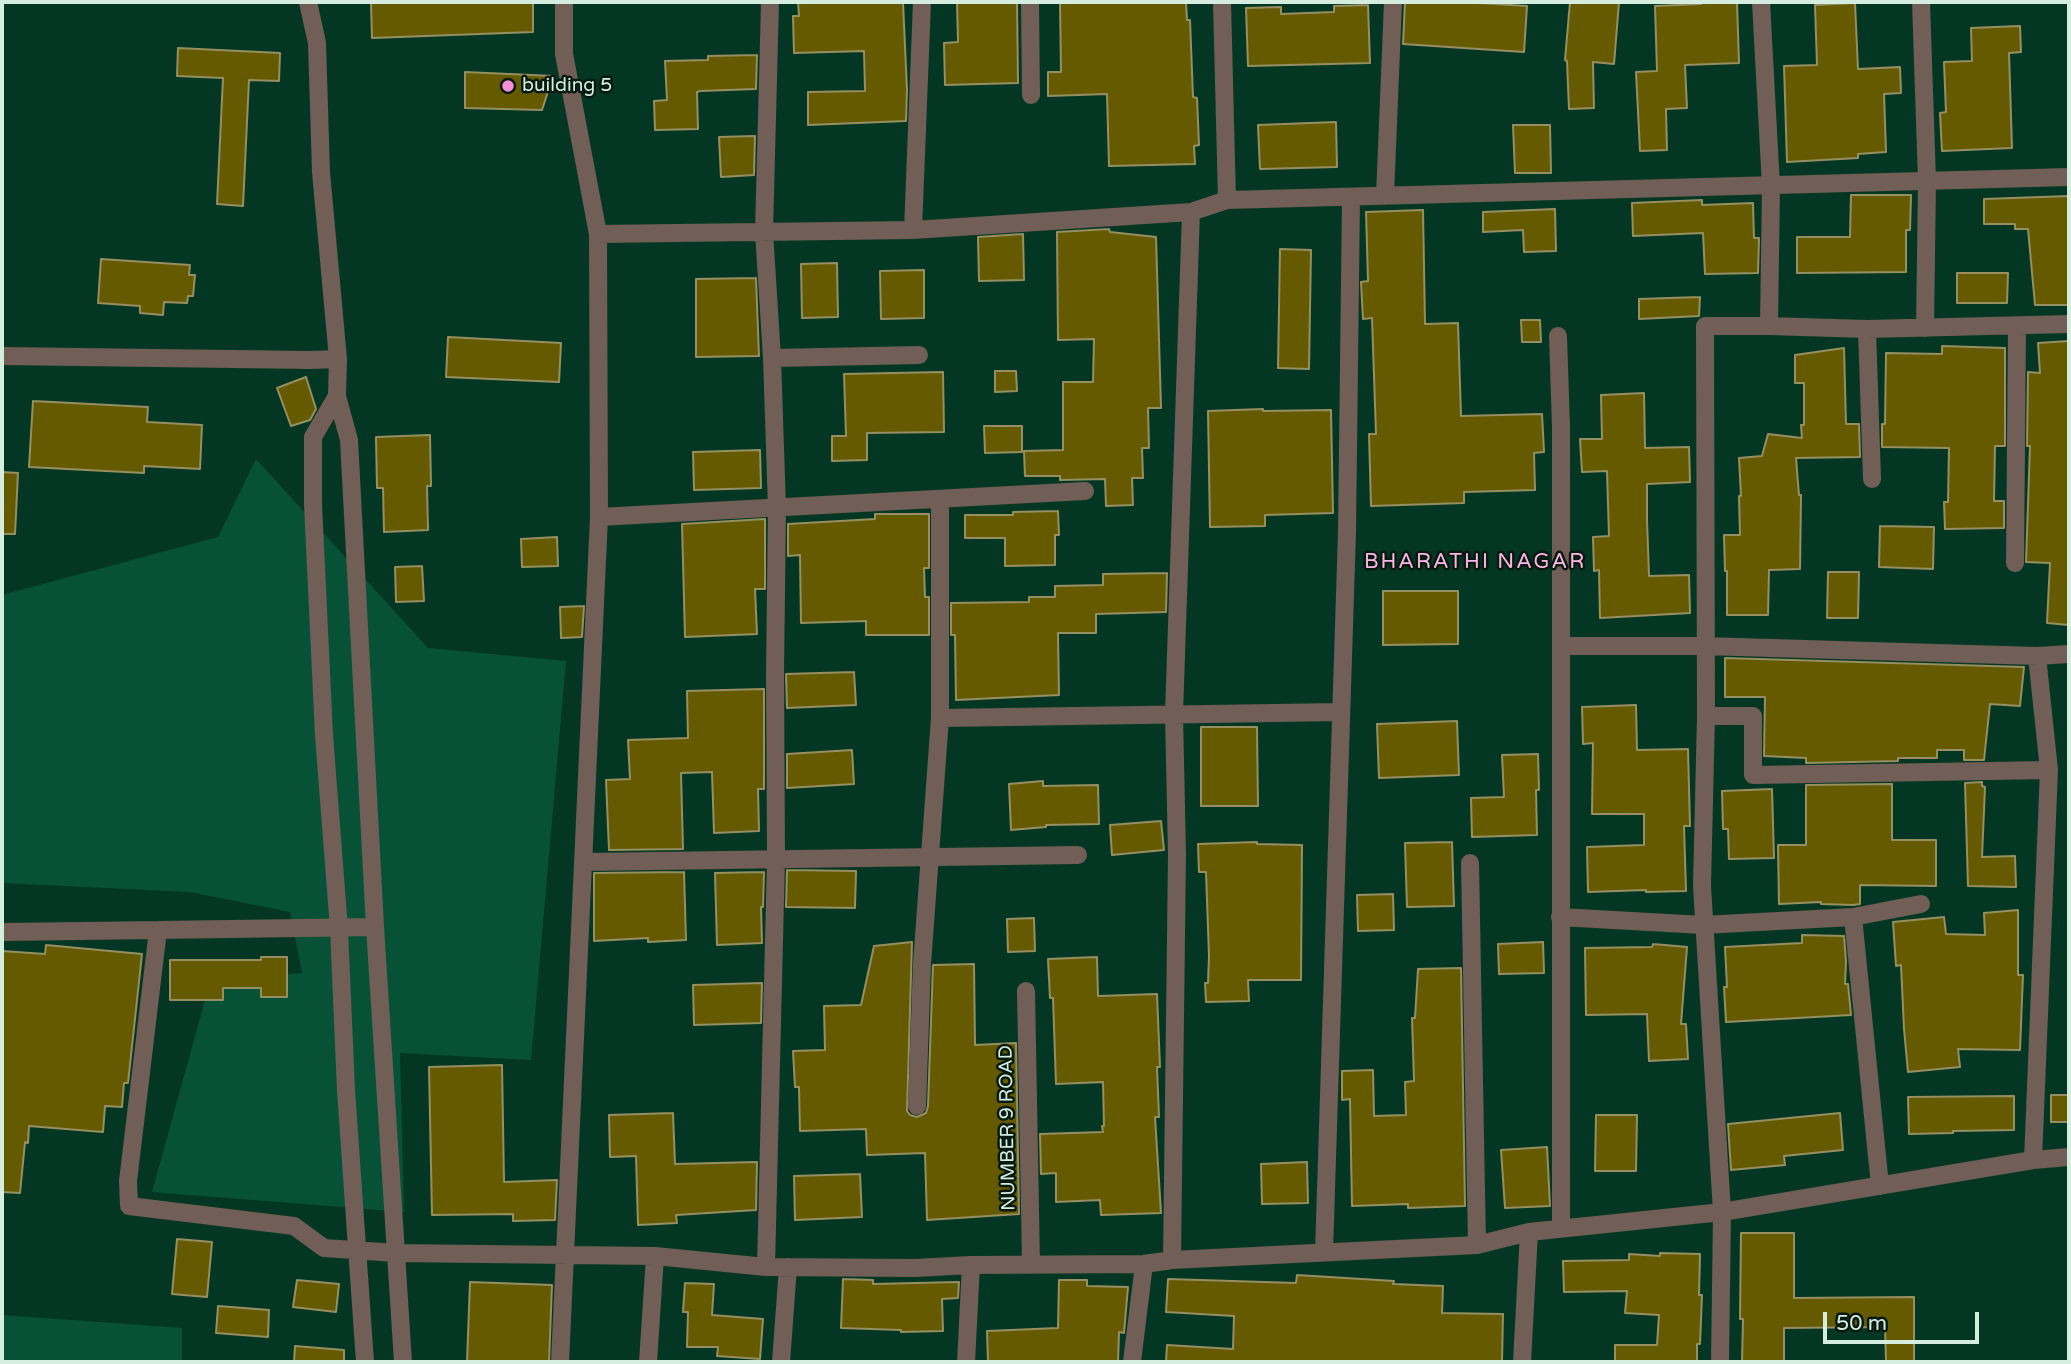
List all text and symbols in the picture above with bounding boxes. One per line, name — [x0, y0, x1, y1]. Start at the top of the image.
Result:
place label: building 5 — [522, 75, 612, 97]
marker: building 5 — [500, 78, 516, 94]
district label: BHARATHI NAGAR — [1366, 549, 1584, 575]
street label: NUMBER 9 ROAD — [995, 1045, 1021, 1211]
scale bar — [1826, 1298, 1982, 1342]
text: 50 m — [1836, 1311, 1887, 1336]

